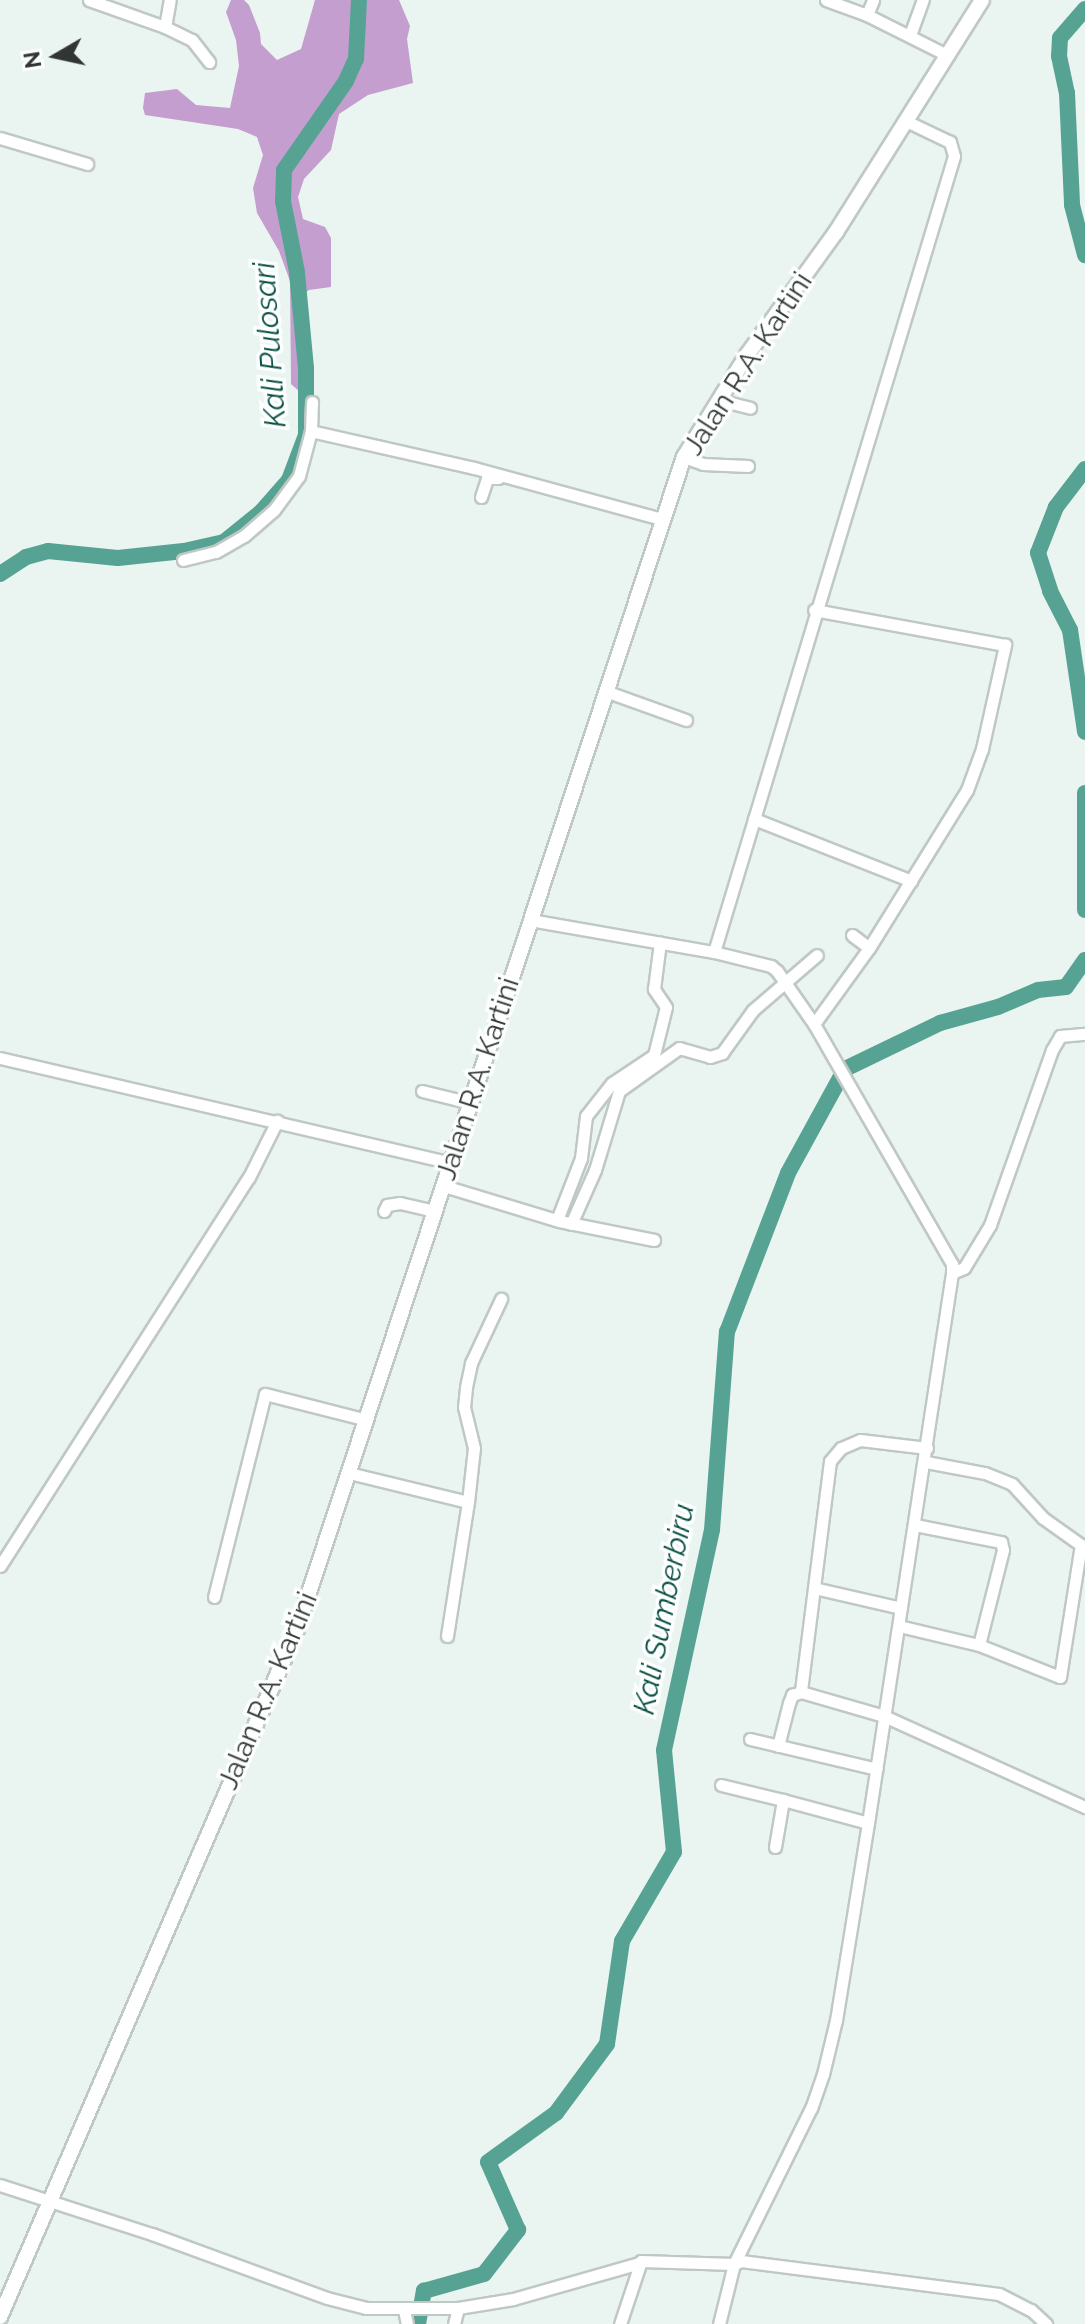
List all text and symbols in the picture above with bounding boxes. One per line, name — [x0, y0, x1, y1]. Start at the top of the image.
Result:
north arrow — [16, 16, 96, 96]
text: N — [18, 49, 46, 70]
water label: Kali Pulosari — [246, 261, 294, 429]
street label: Jalan R.A. Kartini — [677, 266, 819, 462]
street label: Jalan R.A. Kartini — [429, 974, 527, 1184]
water label: Kali Sumberbiru — [626, 1501, 702, 1717]
street label: Jalan R.A. Kartini — [211, 1587, 325, 1795]

